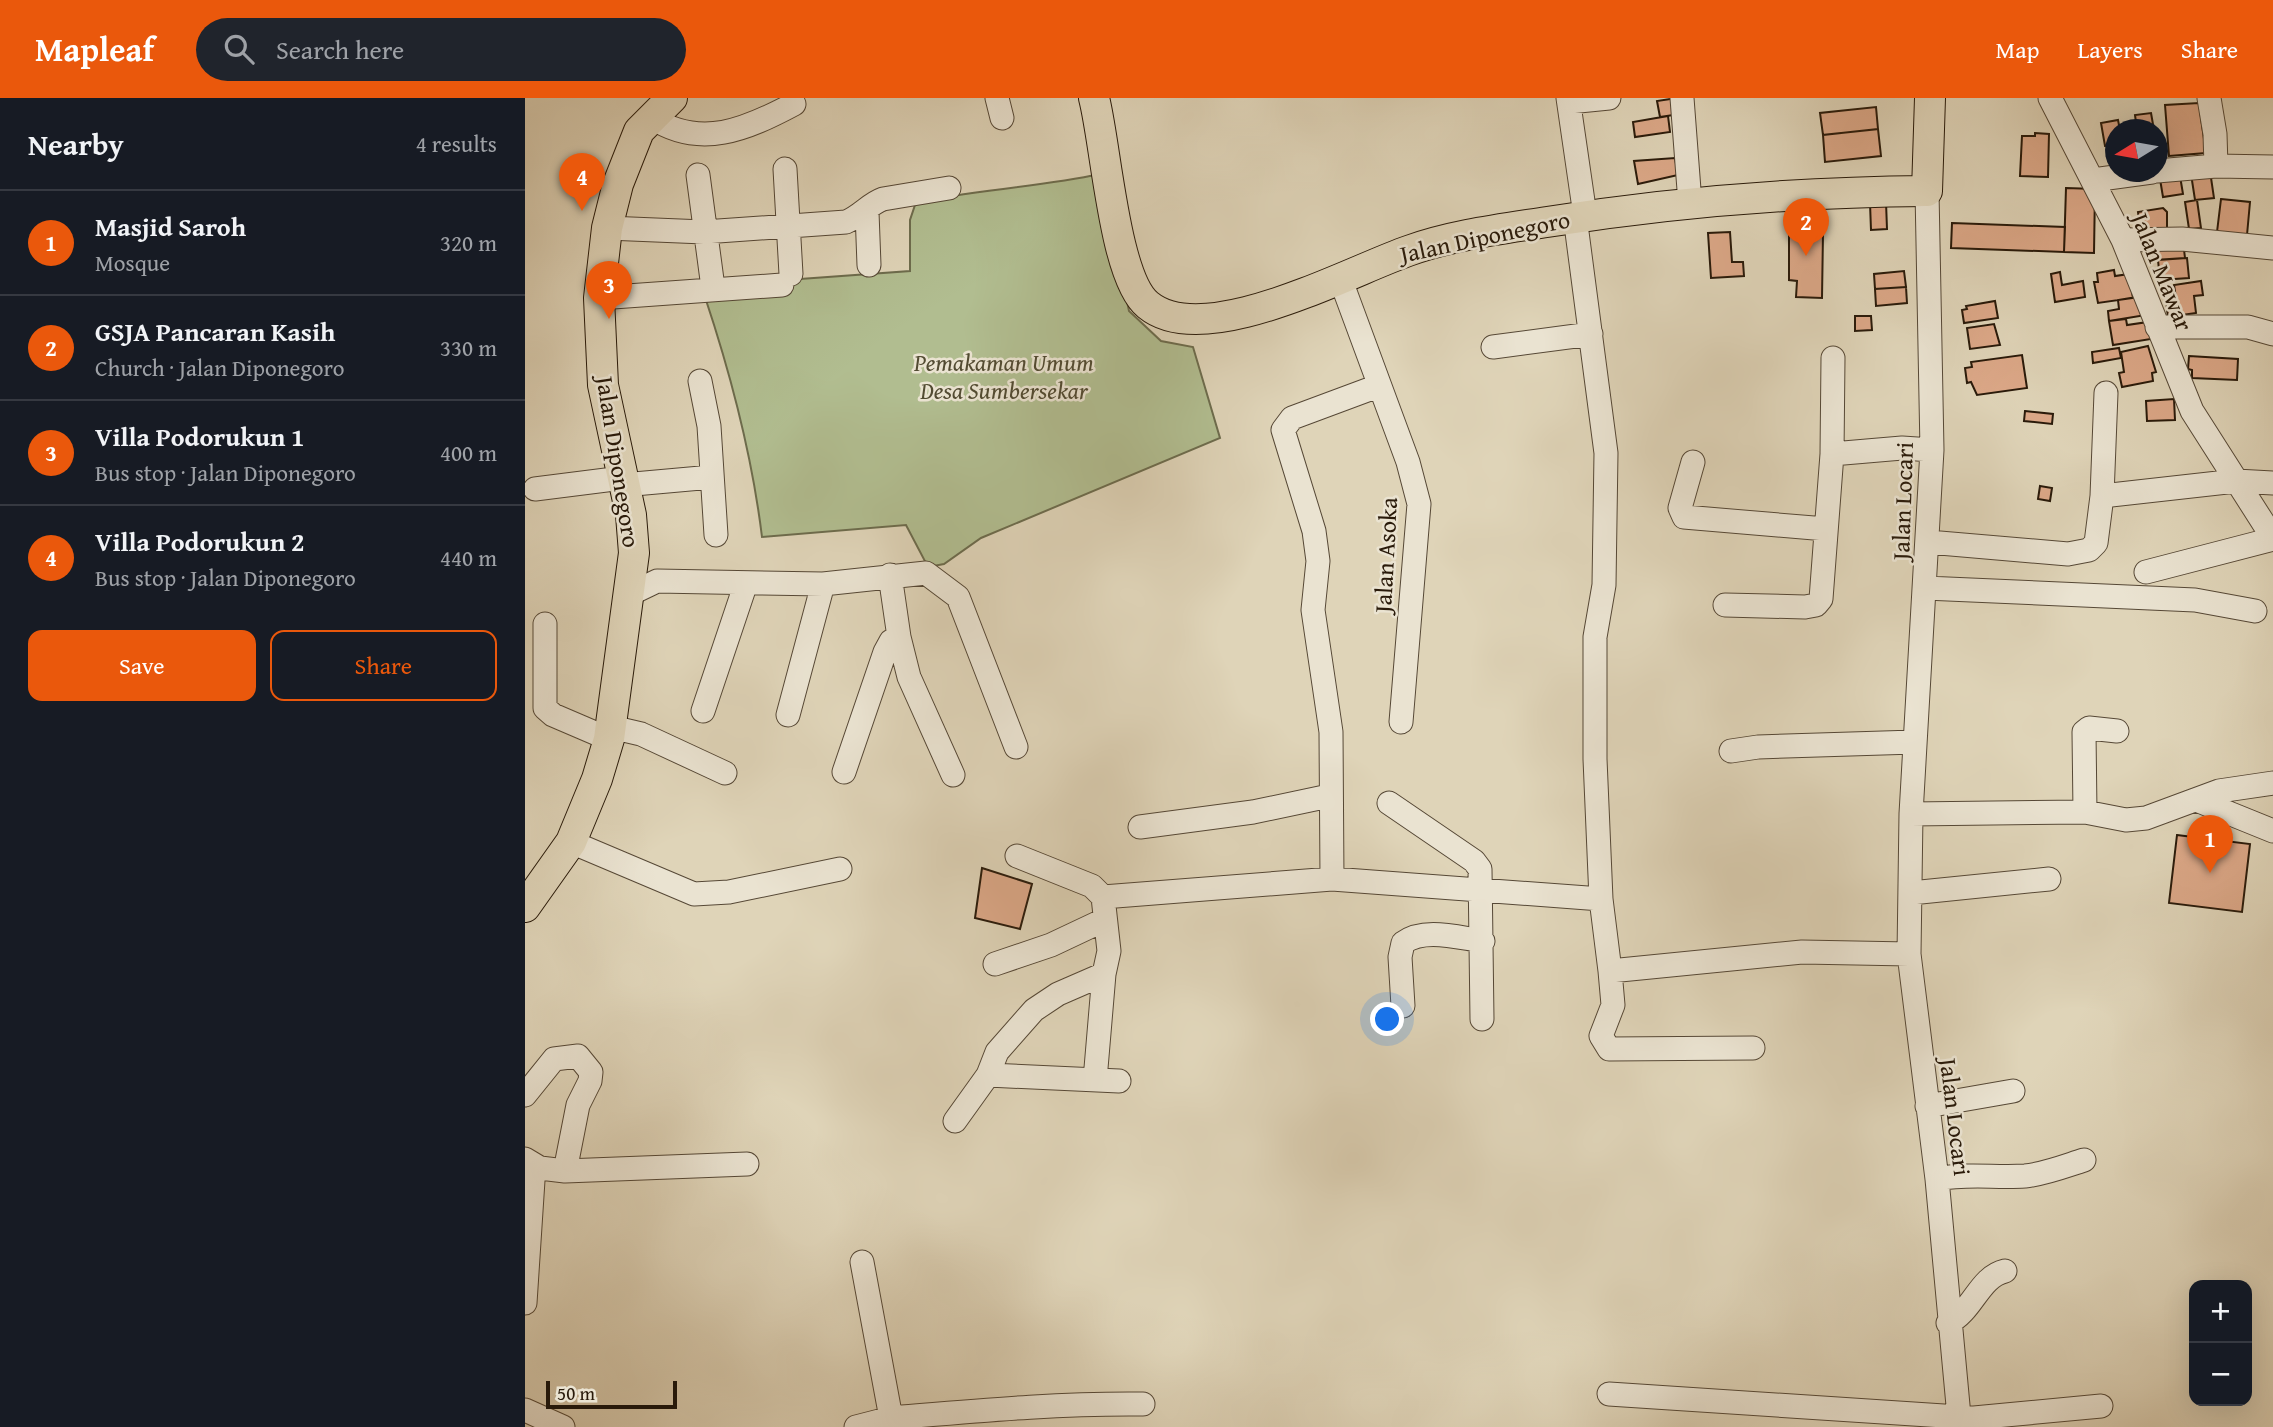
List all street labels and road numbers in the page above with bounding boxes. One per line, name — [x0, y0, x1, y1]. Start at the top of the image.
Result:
street label: Jalan Diponegoro — [1394, 201, 1573, 272]
street label: Jalan Mawar — [2122, 205, 2202, 336]
street label: Jalan Diponegoro — [587, 371, 649, 550]
street label: Jalan Locari — [1883, 441, 1922, 564]
street label: Jalan Asoka — [1365, 496, 1406, 617]
street label: Jalan Locari — [1931, 1053, 1980, 1178]

